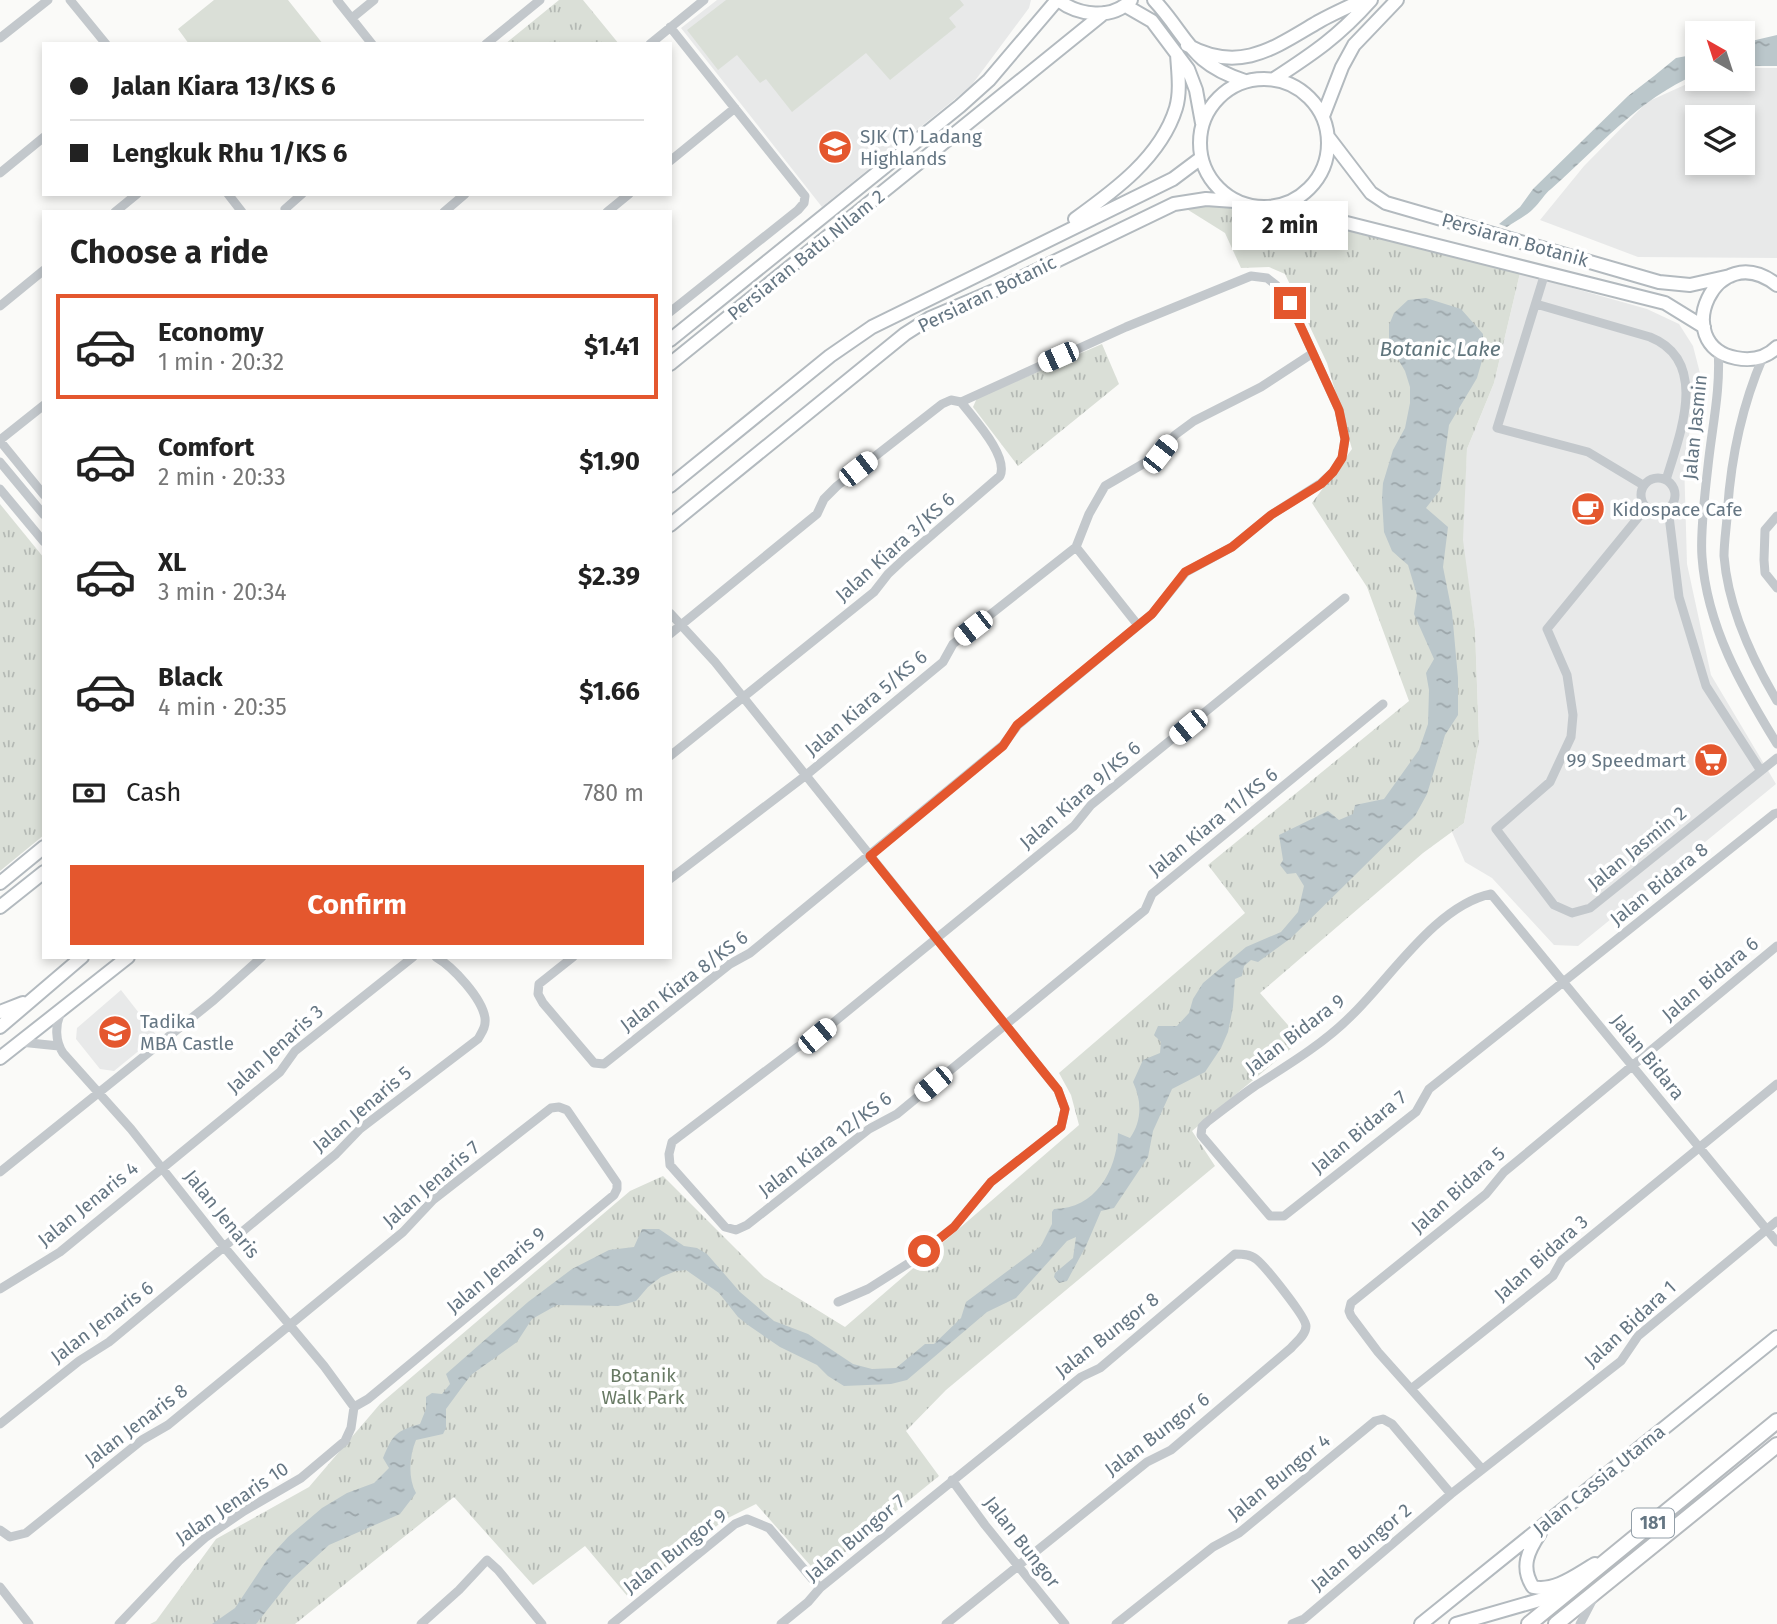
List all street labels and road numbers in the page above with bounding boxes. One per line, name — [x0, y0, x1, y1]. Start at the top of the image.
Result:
street label: Persiaran Batu Nilam 2 — [723, 185, 889, 325]
street label: Persiaran Botanik — [1439, 208, 1591, 272]
street label: Persiaran Botanic — [914, 251, 1060, 337]
street label: Jalan Jasmin — [1678, 373, 1712, 481]
street label: Jalan Kiara 3/KS 6 — [831, 487, 959, 607]
street label: Jalan Kiara 5/KS 6 — [800, 645, 932, 761]
street label: Jalan Kiara 9/KS 6 — [1015, 736, 1145, 854]
street label: Jalan Kiara 11/KS 6 — [1144, 763, 1282, 881]
street label: Jalan Jasmin 2 — [1583, 801, 1691, 895]
street label: Jalan Bidara 8 — [1606, 838, 1712, 930]
street label: Jalan Kiara 8/KS 6 — [616, 926, 752, 1036]
street label: Jalan Bidara 6 — [1657, 932, 1763, 1026]
street label: Jalan Bidara 9 — [1241, 989, 1349, 1079]
street label: Jalan Jenaris 3 — [222, 1000, 328, 1098]
street label: Jalan Bidara — [1606, 1010, 1690, 1104]
street label: Jalan Jenaris 5 — [308, 1061, 416, 1157]
street label: Jalan Kiara 12/KS 6 — [754, 1086, 896, 1202]
street label: Jalan Bidara 7 — [1307, 1086, 1411, 1178]
street label: Jalan Jenaris 7 — [378, 1136, 484, 1232]
street label: Jalan Bidara 5 — [1406, 1142, 1510, 1238]
street label: Jalan Jenaris 4 — [33, 1157, 143, 1251]
street label: Jalan Jenaris — [179, 1165, 265, 1263]
street label: Jalan Bidara 3 — [1489, 1210, 1593, 1306]
street label: Jalan Jenaris 9 — [442, 1222, 550, 1318]
street label: Jalan Jenaris 6 — [46, 1276, 158, 1368]
street label: Jalan Bidara 1 — [1579, 1276, 1681, 1372]
street label: Jalan Bungor 8 — [1051, 1287, 1163, 1383]
street label: Jalan Jenaris 8 — [80, 1379, 192, 1471]
street label: Jalan Bungor 6 — [1100, 1387, 1214, 1481]
street label: Jalan Cassia Utama — [1528, 1420, 1670, 1540]
street label: Jalan Bungor 4 — [1223, 1429, 1335, 1525]
street label: Jalan Jenaris 10 — [171, 1457, 293, 1549]
street label: Jalan Bungor 7 — [800, 1490, 910, 1586]
street label: Jalan Bungor — [979, 1492, 1065, 1593]
street label: Jalan Bungor 2 — [1306, 1498, 1416, 1596]
street label: Jalan Bungor 9 — [619, 1504, 731, 1598]
road number: 181 — [1632, 1508, 1674, 1538]

